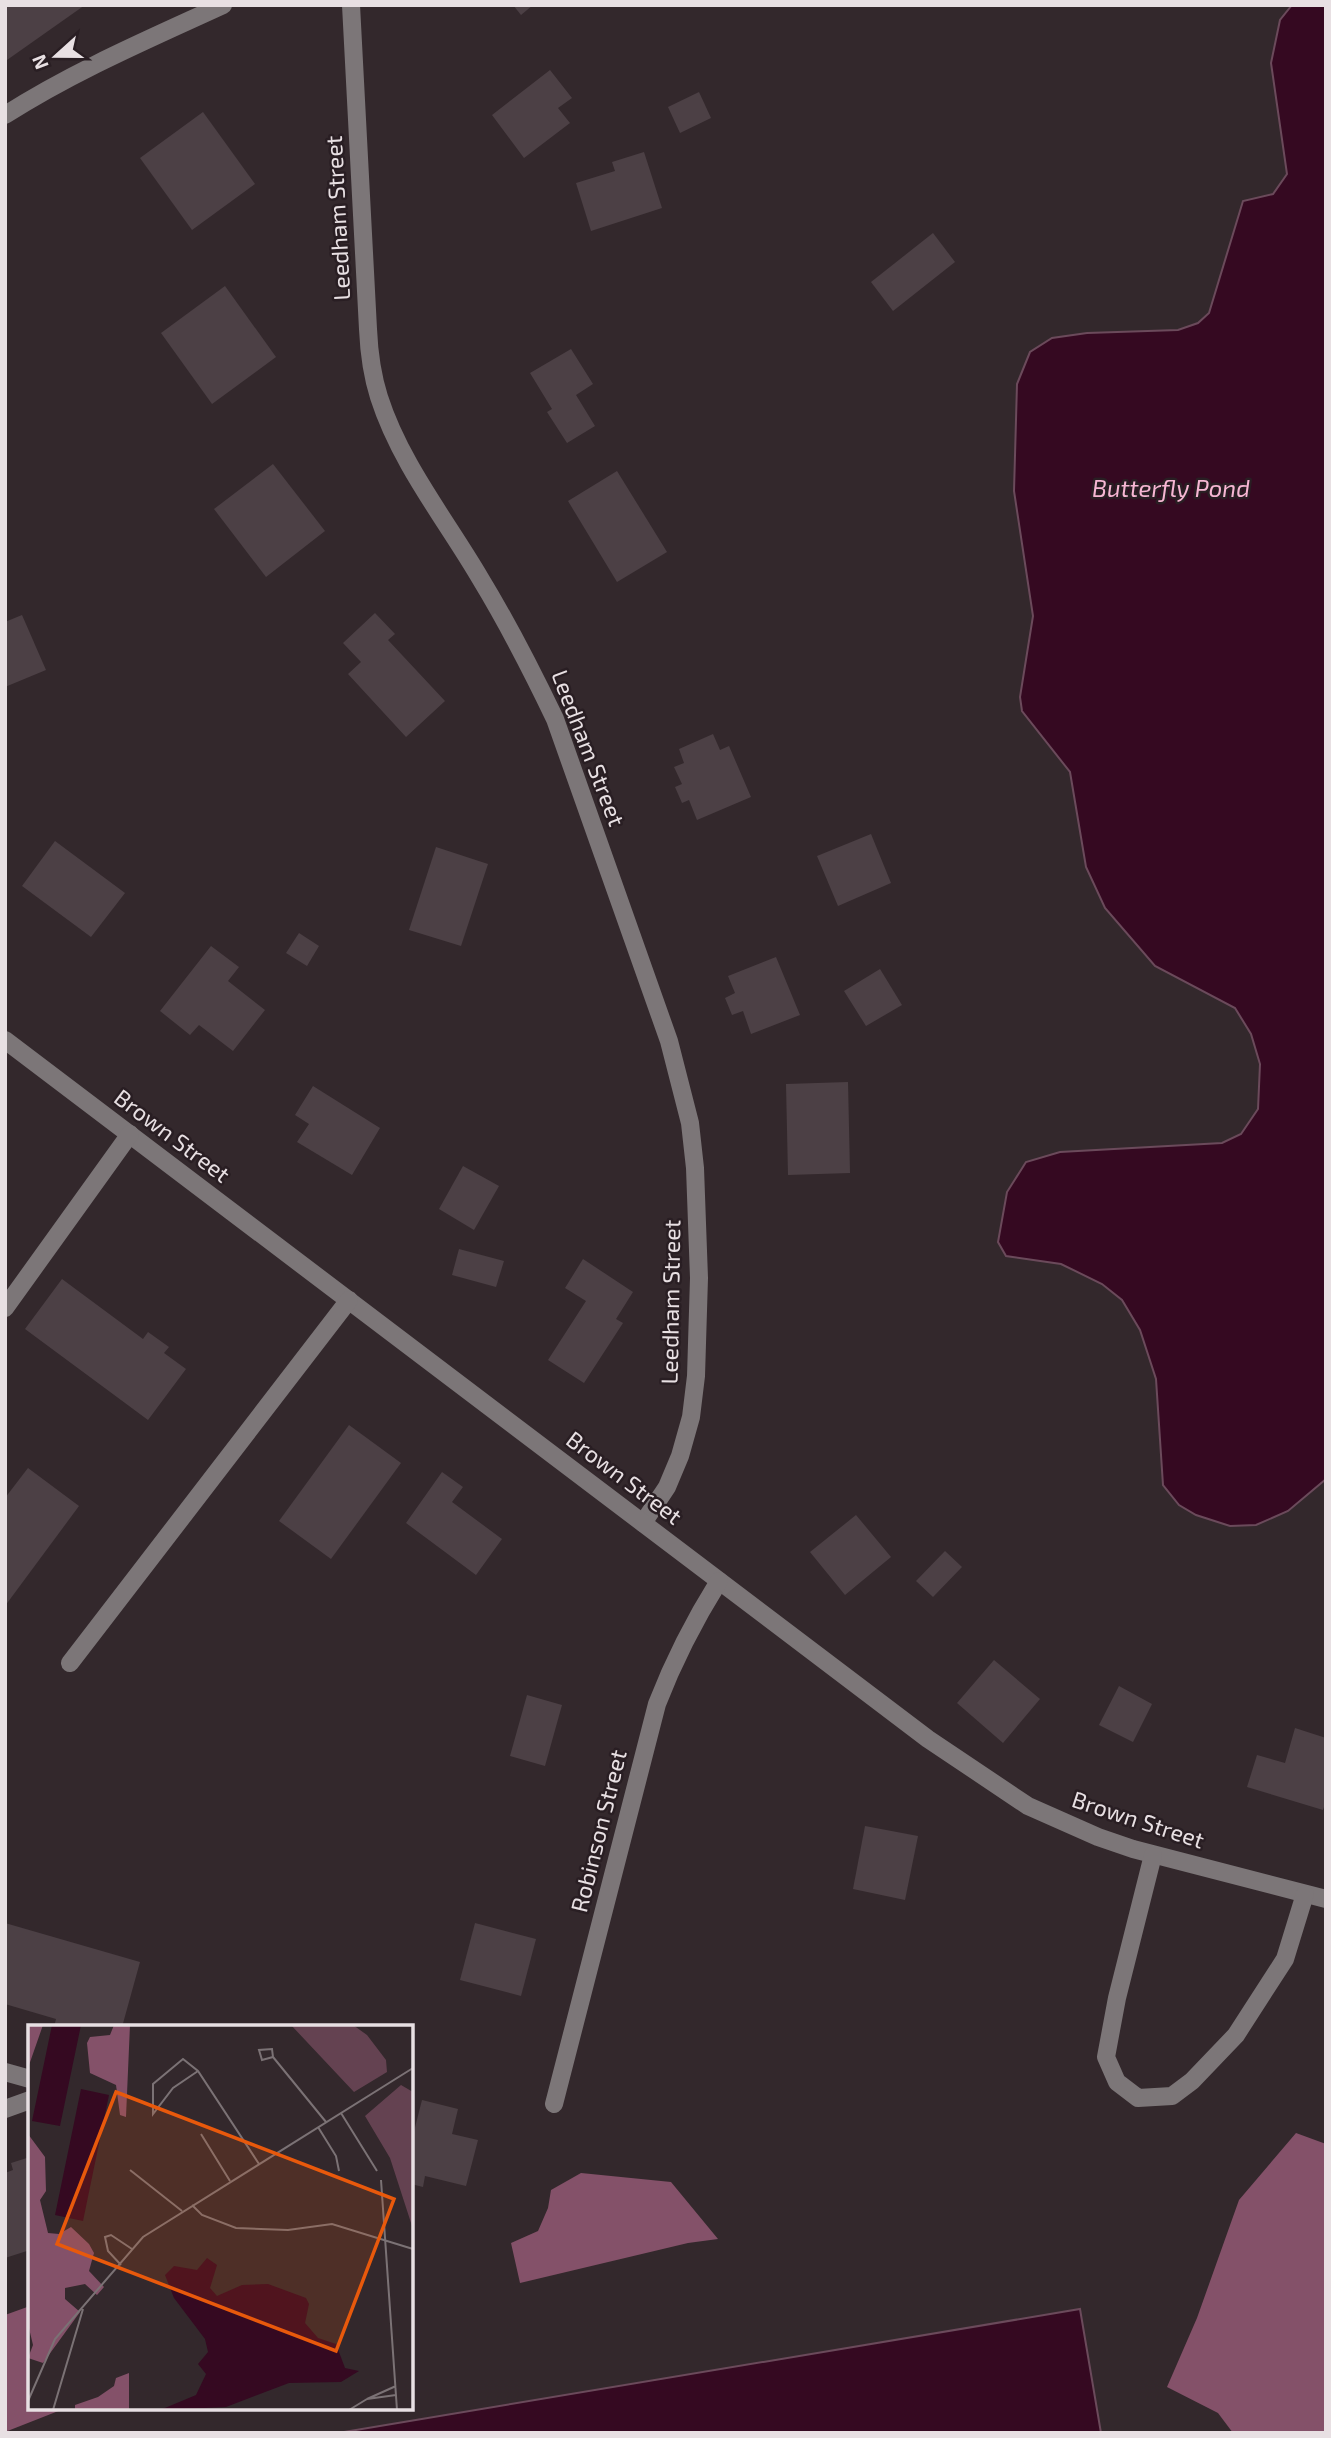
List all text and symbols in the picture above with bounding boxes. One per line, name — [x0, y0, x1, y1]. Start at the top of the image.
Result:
north arrow — [21, 21, 91, 91]
text: N — [26, 52, 53, 73]
street label: Leedham Street — [319, 135, 355, 301]
water label: Butterfly Pond — [1092, 473, 1250, 502]
street label: Leedham Street — [546, 666, 632, 830]
street label: Brown Street — [109, 1083, 236, 1188]
street label: Leedham Street — [655, 1219, 685, 1385]
street label: Brown Street — [561, 1425, 688, 1530]
street label: Robinson Street — [564, 1746, 632, 1915]
street label: Brown Street — [1069, 1784, 1208, 1854]
inset map — [28, 2025, 413, 2410]

